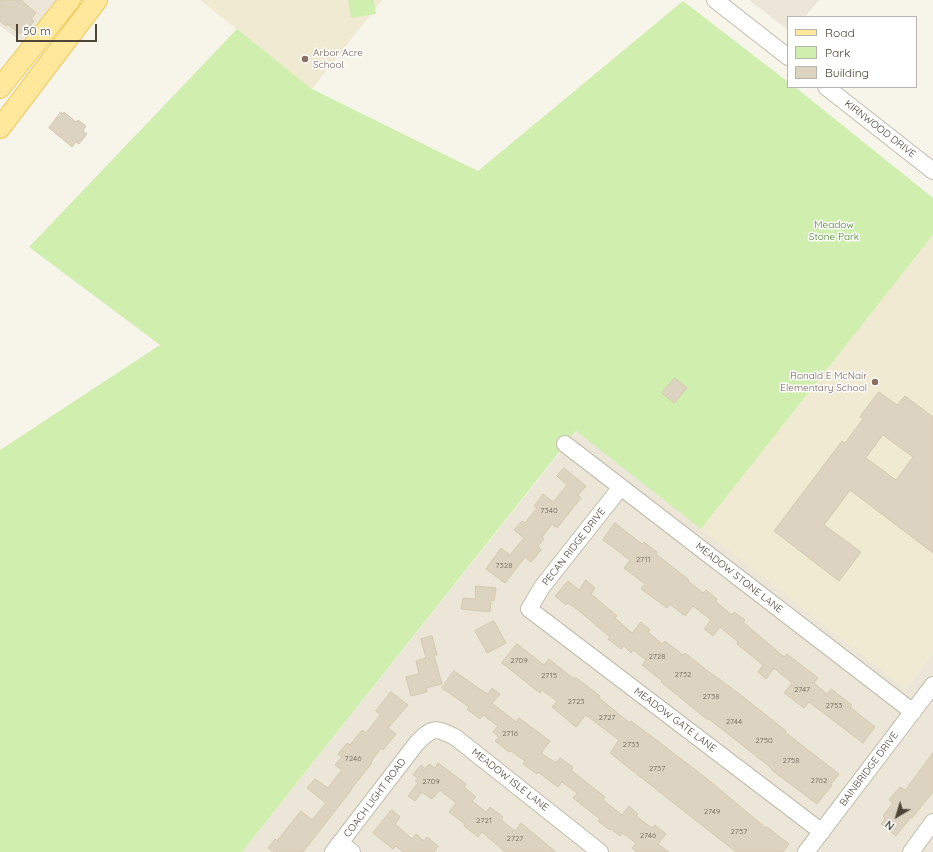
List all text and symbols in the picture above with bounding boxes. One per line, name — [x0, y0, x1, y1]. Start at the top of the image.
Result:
scale bar — [18, 16, 99, 42]
legend — [787, 16, 917, 88]
text: 50 m — [23, 23, 51, 38]
text: Road — [825, 25, 855, 40]
text: Park — [825, 45, 850, 60]
place label: Arbor Acre School — [313, 47, 363, 70]
marker: Arbor Acre School — [300, 54, 310, 64]
text: Building — [825, 65, 869, 80]
street label: KIRNWOOD DRIVE — [842, 98, 918, 160]
park label: Meadow Stone Park — [809, 219, 859, 242]
place label: Ronald E McNair Elementary School — [780, 370, 867, 394]
marker: Ronald E McNair Elementary School — [870, 377, 880, 387]
house number: 7340 — [540, 506, 558, 516]
street label: PECAN RIDGE DRIVE — [540, 506, 608, 588]
street label: MEADOW STONE LANE — [693, 540, 785, 616]
house number: 2711 — [636, 555, 650, 565]
house number: 7328 — [495, 561, 513, 571]
house number: 2728 — [648, 652, 666, 662]
house number: 2709 — [510, 656, 528, 666]
house number: 2732 — [674, 670, 692, 680]
house number: 2715 — [541, 671, 557, 681]
street label: MEADOW GATE LANE — [632, 685, 718, 755]
house number: 2747 — [794, 685, 810, 695]
house number: 2738 — [703, 692, 719, 702]
house number: 2723 — [567, 697, 585, 707]
house number: 2753 — [826, 701, 842, 711]
house number: 2727 — [599, 713, 615, 723]
house number: 2744 — [726, 717, 742, 727]
house number: 2716 — [502, 729, 518, 739]
street label: BAINBRIDGE DRIVE — [837, 730, 901, 808]
house number: 2750 — [755, 736, 773, 746]
house number: 2733 — [623, 740, 639, 750]
street label: MEADOW ISLE LANE — [469, 746, 551, 814]
house number: 7246 — [345, 754, 361, 764]
street label: COACH LIGHT ROAD — [341, 756, 409, 840]
house number: 2758 — [782, 756, 800, 766]
house number: 2737 — [649, 764, 665, 774]
house number: 2762 — [811, 776, 827, 786]
house number: 2709 — [422, 777, 440, 787]
north arrow — [877, 796, 917, 836]
house number: 2749 — [704, 807, 720, 817]
house number: 2721 — [476, 816, 492, 826]
text: N — [882, 817, 897, 833]
house number: 2757 — [731, 827, 747, 837]
house number: 2746 — [640, 831, 656, 841]
house number: 2727 — [507, 834, 523, 844]

